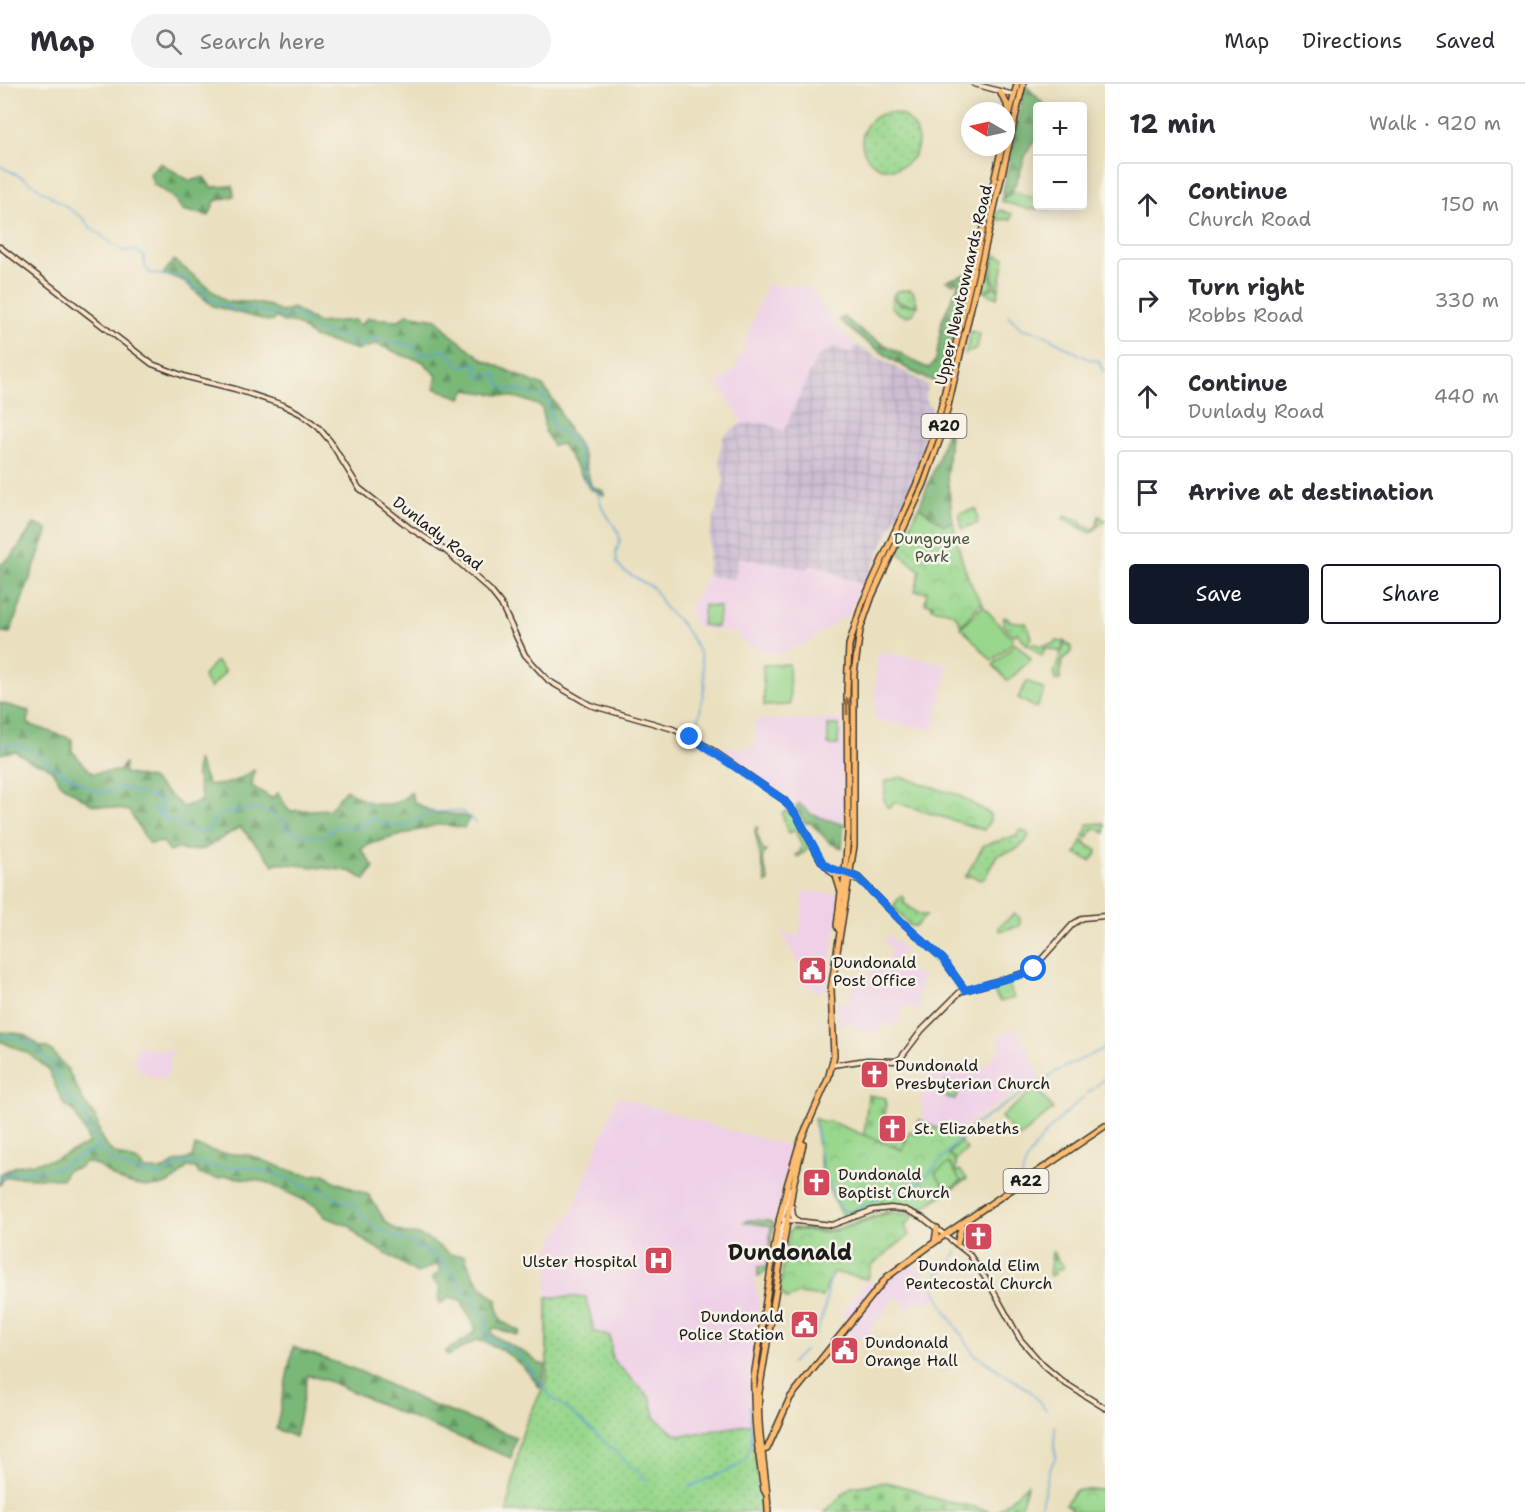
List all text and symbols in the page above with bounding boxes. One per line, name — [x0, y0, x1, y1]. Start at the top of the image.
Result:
search box — [131, 14, 551, 68]
text: Map — [30, 22, 95, 60]
icon: search — [152, 25, 185, 58]
text: Search here — [200, 27, 325, 56]
text: Map — [1224, 27, 1269, 55]
text: Directions — [1302, 27, 1402, 55]
text: Saved — [1435, 27, 1495, 55]
north arrow — [961, 102, 1015, 156]
map controls — [1033, 102, 1087, 210]
button: + — [1033, 102, 1087, 156]
text: 12 min — [1129, 106, 1216, 141]
text: Walk · 920 m — [1369, 110, 1501, 136]
button: − — [1033, 156, 1087, 210]
text: Continue — [1188, 177, 1288, 206]
street label: Upper Newtownards Road — [930, 183, 997, 387]
icon: ahead — [1131, 188, 1164, 221]
text: 150 m — [1441, 191, 1499, 217]
text: Church Road — [1188, 206, 1311, 232]
text: Turn right — [1188, 273, 1305, 302]
icon: right — [1131, 284, 1164, 317]
text: 330 m — [1435, 287, 1499, 313]
text: Robbs Road — [1188, 302, 1303, 328]
text: Continue — [1188, 369, 1288, 398]
icon: ahead — [1131, 380, 1164, 413]
text: 440 m — [1434, 383, 1499, 409]
text: Dunlady Road — [1188, 398, 1324, 424]
road number: A20 — [922, 414, 966, 438]
icon: arrive — [1131, 476, 1164, 509]
text: Arrive at destination — [1188, 478, 1434, 507]
street label: Dunlady Road — [388, 492, 487, 575]
park label: Dungoyne Park — [894, 528, 970, 567]
button: Save — [1129, 564, 1309, 624]
button: Share — [1321, 564, 1501, 624]
one-way arrow — [842, 696, 852, 715]
route end — [676, 723, 702, 749]
place label: Dundonald Post Office — [833, 952, 917, 991]
public building icon: Dundonald Post Office — [796, 955, 828, 987]
route start — [1020, 955, 1046, 981]
place label: Dundonald Presbyterian Church — [895, 1055, 1050, 1094]
church icon: Dundonald Presbyterian Church — [858, 1058, 890, 1090]
church icon: St. Elizabeths — [877, 1112, 909, 1144]
place label: St. Elizabeths — [914, 1118, 1019, 1139]
place label: Dundonald Baptist Church — [838, 1164, 950, 1203]
church icon: Dundonald Baptist Church — [801, 1167, 833, 1199]
road number: A22 — [1004, 1169, 1048, 1193]
church icon: Dundonald Elim Pentecostal Church — [963, 1221, 995, 1253]
district label: Dundonald — [728, 1238, 852, 1267]
hospital icon: Ulster Hospital — [642, 1245, 674, 1277]
place label: Ulster Hospital — [522, 1251, 637, 1272]
place label: Dundonald Elim Pentecostal Church — [905, 1255, 1053, 1294]
place label: Dundonald Police Station — [679, 1306, 784, 1345]
public building icon: Dundonald Police Station — [789, 1309, 821, 1341]
place label: Dundonald Orange Hall — [865, 1332, 958, 1371]
public building icon: Dundonald Orange Hall — [828, 1335, 860, 1367]

